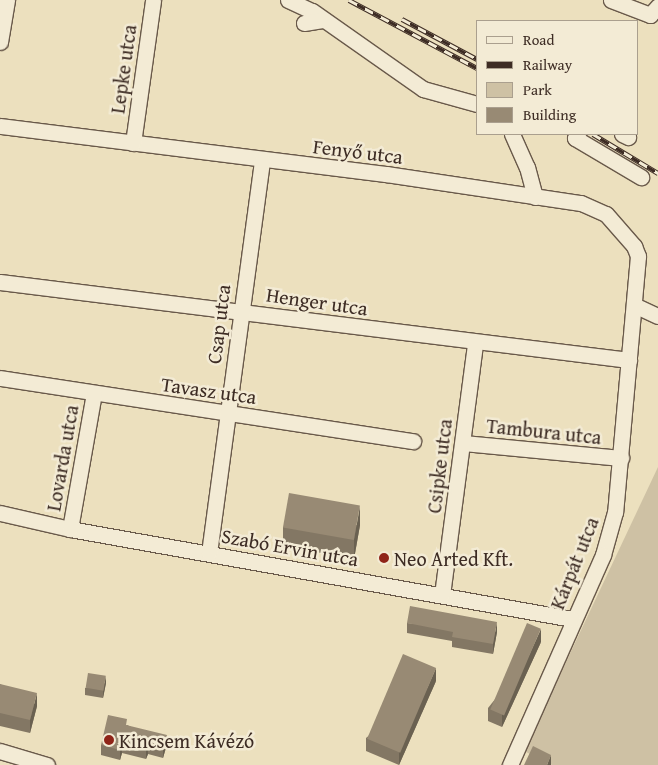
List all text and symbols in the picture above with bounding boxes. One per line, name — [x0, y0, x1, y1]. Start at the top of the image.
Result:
legend — [476, 20, 638, 135]
street label: Lepke utca — [105, 23, 141, 115]
text: Road — [523, 29, 554, 50]
text: Railway — [523, 54, 572, 75]
text: Park — [523, 79, 552, 100]
text: Building — [523, 104, 576, 125]
street label: Fenyő utca — [312, 134, 404, 168]
street label: Henger utca — [265, 282, 369, 320]
street label: Csap utca — [201, 283, 235, 365]
street label: Tavasz utca — [160, 371, 258, 409]
street label: Lovarda utca — [41, 403, 83, 513]
street label: Tambura utca — [485, 413, 603, 449]
street label: Csipke utca — [421, 417, 457, 515]
street label: Kárpát utca — [545, 513, 603, 613]
street label: Szabó Ervin utca — [220, 523, 360, 571]
place label: Neo Arted Kft. — [394, 546, 513, 570]
marker: Neo Arted Kft. — [378, 552, 390, 564]
place label: Kincsem Kávézó — [119, 728, 254, 752]
marker: Kincsem Kávézó — [103, 734, 115, 746]

